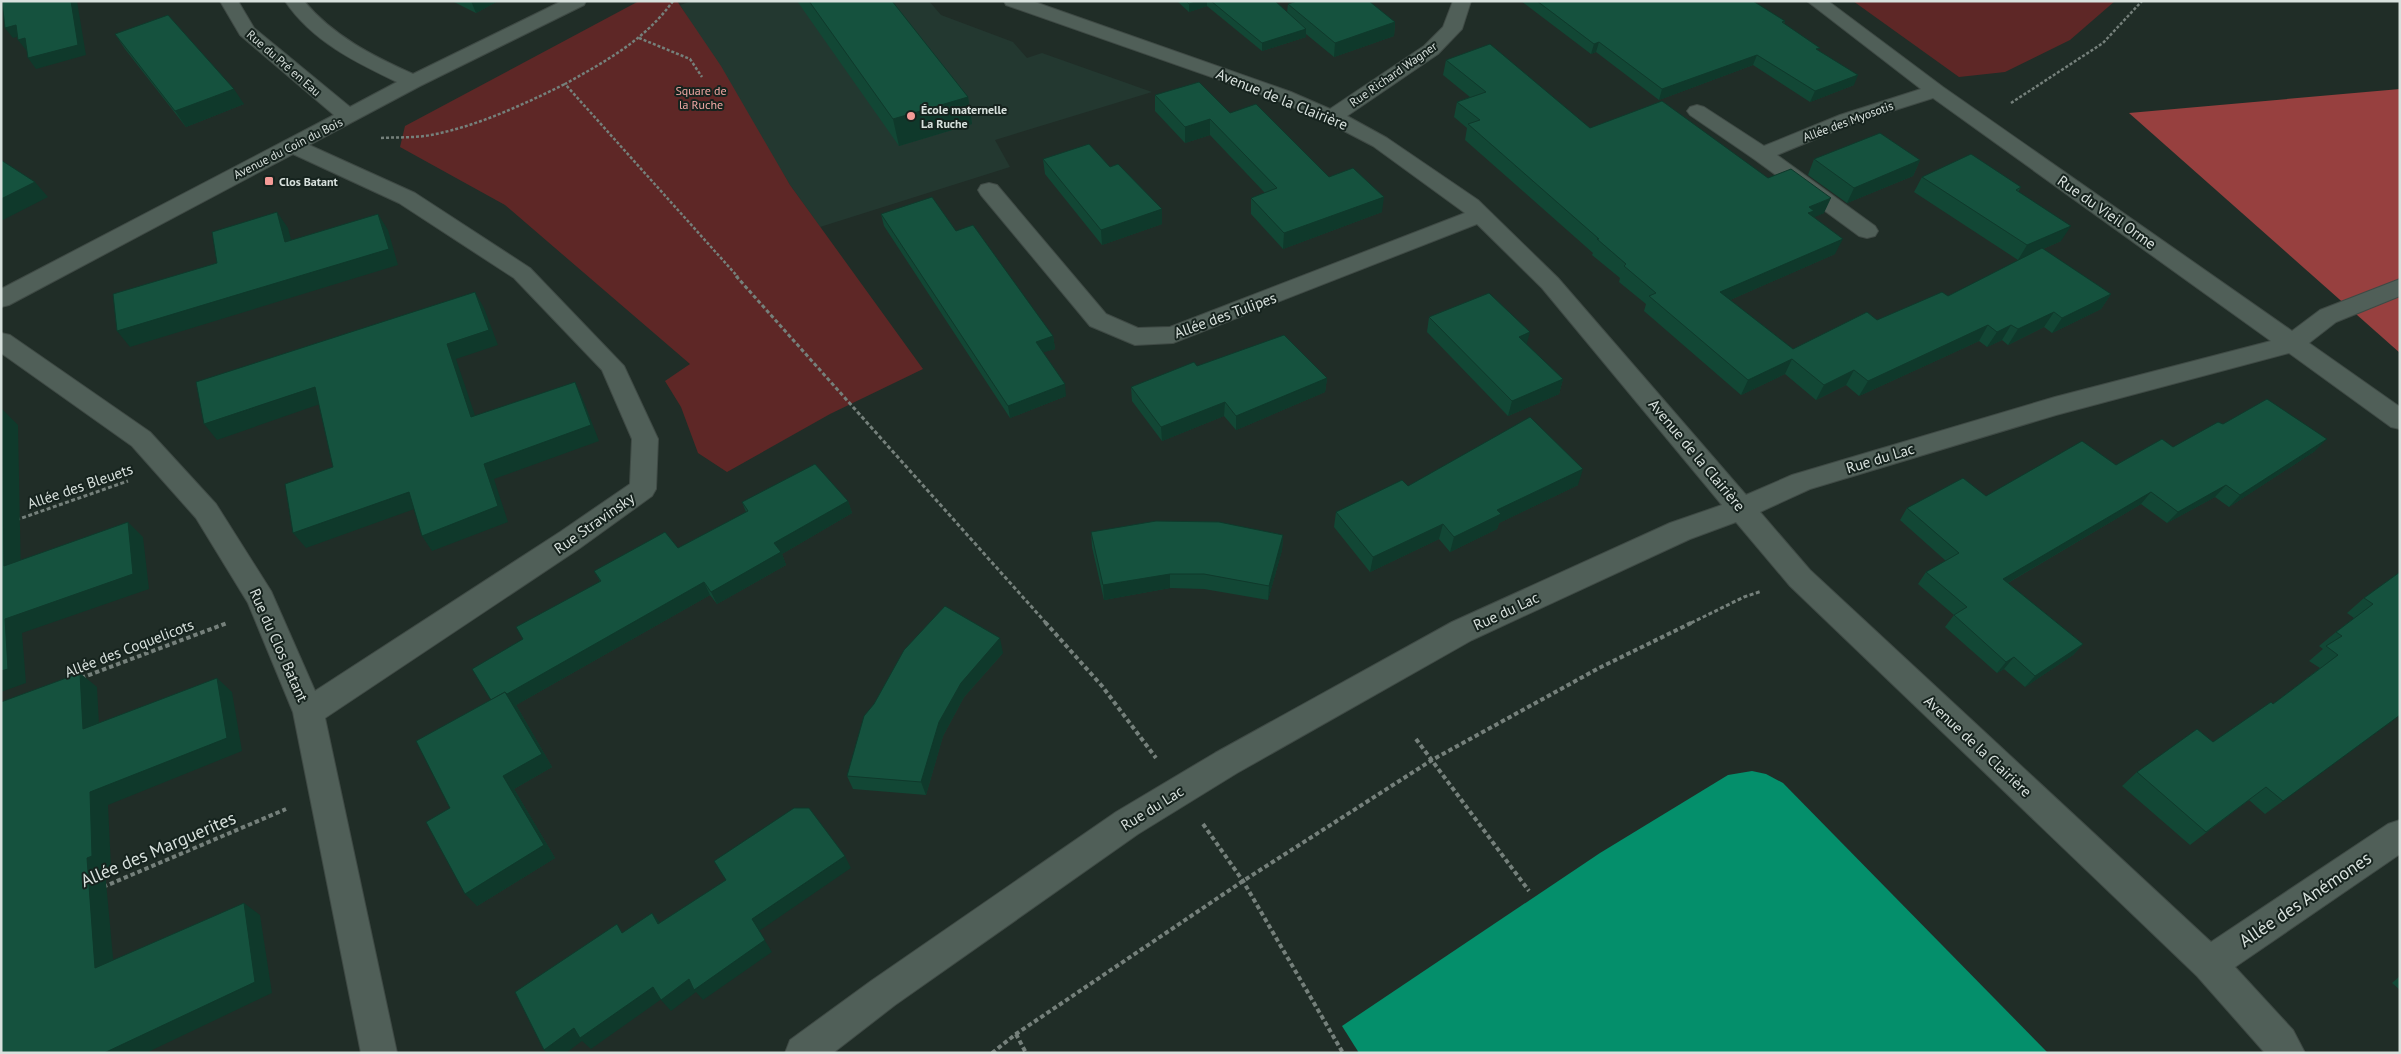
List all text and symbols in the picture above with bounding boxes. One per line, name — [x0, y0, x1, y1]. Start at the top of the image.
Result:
street label: Rue du Pré en Eau — [244, 27, 324, 99]
street label: Rue Richard Wagner — [1346, 38, 1440, 110]
street label: Avenue de la Clairière — [1213, 64, 1351, 134]
park label: Square de la Ruche — [675, 83, 727, 112]
street label: Allée des Myosotis — [1801, 98, 1895, 144]
place label: École maternelle La Ruche — [921, 102, 1007, 131]
marker: École maternelle La Ruche — [905, 110, 917, 122]
street label: Avenue du Coin du Bois — [231, 114, 345, 182]
street label: Rue du Vieil Orme — [2054, 171, 2160, 253]
place label: Clos Batant — [279, 174, 339, 189]
marker: Clos Batant — [263, 175, 275, 187]
street label: Allée des Tulipes — [1171, 288, 1279, 342]
street label: Avenue de la Clairière — [1645, 395, 1749, 515]
street label: Rue du Lac — [1844, 439, 1917, 477]
street label: Allée des Bleuets — [25, 459, 135, 513]
street label: Rue Stravinsky — [550, 488, 638, 558]
street label: Rue du Clos Batant — [246, 585, 312, 705]
street label: Rue du Lac — [1470, 587, 1542, 634]
street label: Allée des Coquelicots — [62, 615, 196, 681]
street label: Avenue de la Clairière — [1920, 691, 2036, 801]
street label: Rue du Lac — [1117, 781, 1187, 835]
street label: Allée des Marguerites — [77, 806, 239, 892]
street label: Allée des Anémones — [2234, 846, 2376, 952]

